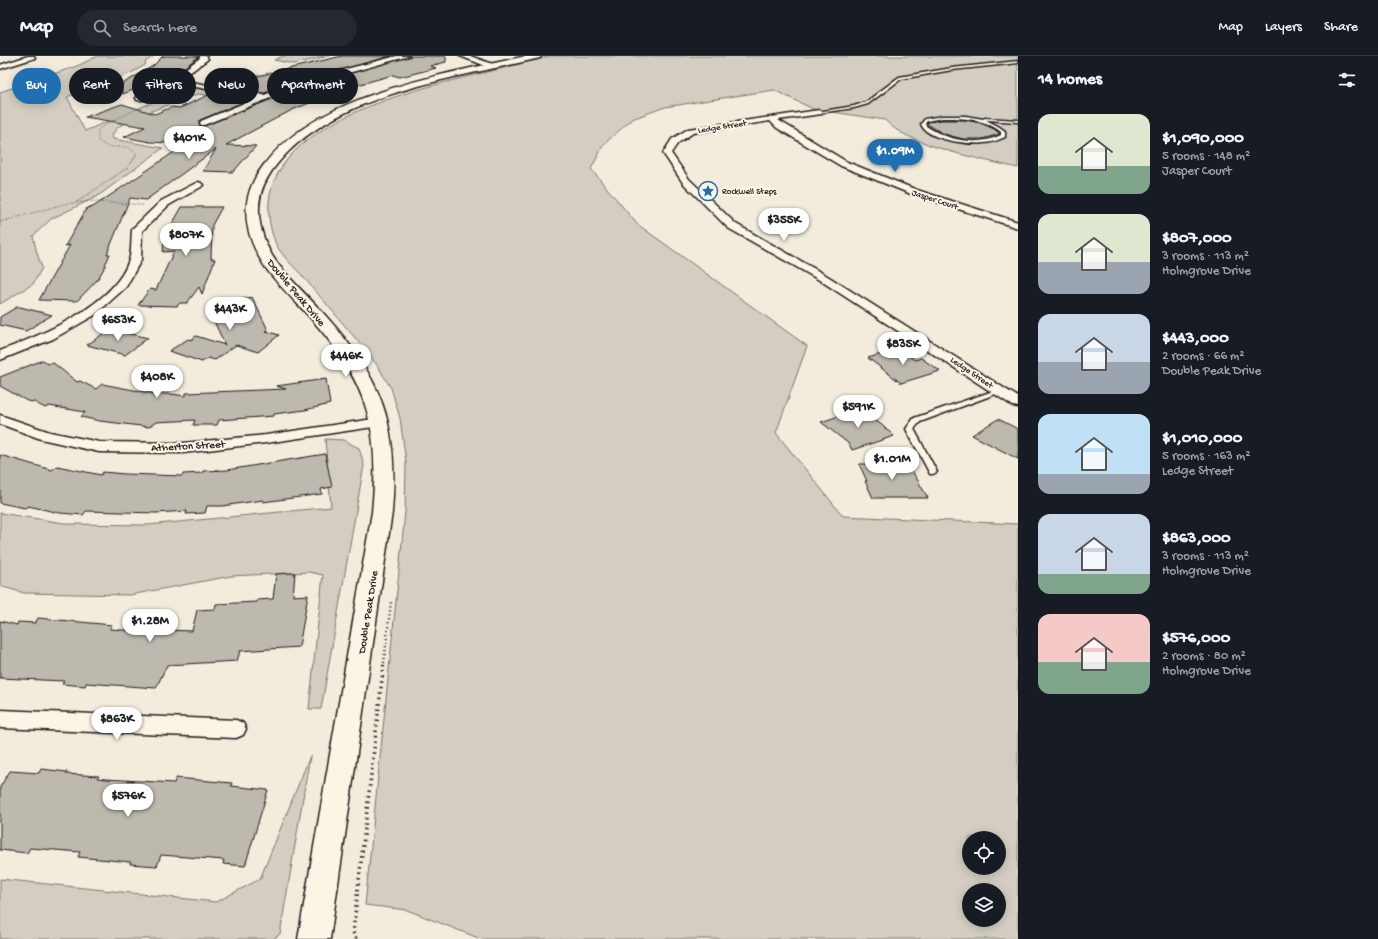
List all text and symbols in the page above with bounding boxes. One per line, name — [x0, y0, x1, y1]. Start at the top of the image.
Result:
search box — [77, 10, 357, 46]
text: Map — [20, 16, 53, 39]
icon: search — [91, 17, 113, 39]
text: Search here — [123, 19, 197, 37]
text: Map — [1219, 19, 1243, 36]
text: Layers — [1265, 19, 1302, 36]
text: Share — [1324, 19, 1358, 36]
chip: Buy — [12, 68, 61, 104]
chip: Rent — [69, 68, 124, 104]
chip: Filters — [132, 68, 196, 104]
chip: New — [204, 68, 259, 104]
chip: Apartment — [267, 68, 358, 104]
icon: filters — [1336, 69, 1358, 91]
text: 14 homes — [1038, 70, 1102, 90]
street label: Ledge Street — [697, 118, 749, 137]
pin: $401K — [161, 126, 217, 160]
text: $1,090,000 — [1162, 129, 1244, 149]
icon: home — [1070, 130, 1118, 178]
text: $401K — [173, 131, 205, 146]
pin: $1.09M — [862, 139, 928, 173]
text: $1.09M — [876, 144, 914, 159]
text: 5 rooms · 148 m² — [1162, 149, 1250, 164]
text: Jasper Court — [1162, 164, 1231, 179]
place icon: Rockwell Steps — [697, 180, 719, 202]
place label: Rockwell Steps — [722, 187, 777, 198]
street label: Jasper Court — [910, 188, 960, 213]
pin: $355K — [756, 208, 812, 242]
text: $355K — [767, 213, 801, 228]
pin: $807K — [158, 223, 214, 257]
text: $807K — [169, 228, 203, 243]
text: $807,000 — [1162, 229, 1232, 249]
icon: home — [1070, 230, 1118, 278]
text: 3 rooms · 113 m² — [1162, 249, 1249, 264]
street label: Double Peak Drive — [263, 257, 327, 330]
text: Holmgrove Drive — [1162, 264, 1251, 279]
pin: $443K — [202, 297, 258, 331]
text: $443K — [214, 302, 246, 317]
pin: $653K — [90, 308, 146, 342]
text: $653K — [101, 313, 135, 328]
text: $443,000 — [1162, 329, 1229, 349]
icon: home — [1070, 330, 1118, 378]
pin: $835K — [875, 332, 931, 366]
text: $835K — [886, 337, 920, 352]
pin: $446K — [318, 344, 374, 378]
text: $446K — [330, 349, 362, 364]
text: 2 rooms · 66 m² — [1162, 349, 1244, 364]
street label: Ledge Street — [948, 355, 996, 392]
text: Double Peak Drive — [1162, 364, 1261, 379]
pin: $408K — [129, 365, 185, 399]
text: $408K — [140, 370, 174, 385]
pin: $591K — [830, 395, 886, 429]
text: $591K — [842, 400, 874, 415]
text: $1,010,000 — [1162, 429, 1242, 449]
icon: home — [1070, 430, 1118, 478]
street label: Atherton Street — [151, 439, 227, 455]
pin: $1.01M — [859, 447, 925, 481]
text: 5 rooms · 163 m² — [1162, 449, 1250, 464]
text: $1.01M — [874, 452, 910, 467]
text: Ledge Street — [1162, 464, 1233, 479]
text: $863,000 — [1162, 529, 1231, 549]
icon: home — [1070, 530, 1118, 578]
text: 3 rooms · 113 m² — [1162, 549, 1249, 564]
text: Holmgrove Drive — [1162, 564, 1251, 579]
street label: Double Peak Drive — [356, 570, 382, 656]
pin: $1.28M — [117, 609, 183, 643]
text: $1.28M — [131, 614, 169, 629]
text: $576,000 — [1162, 629, 1230, 649]
icon: home — [1070, 630, 1118, 678]
text: 2 rooms · 80 m² — [1162, 649, 1246, 664]
text: Holmgrove Drive — [1162, 664, 1251, 679]
pin: $863K — [89, 707, 145, 741]
text: $863K — [100, 712, 134, 727]
pin: $576K — [100, 784, 156, 818]
text: $576K — [111, 789, 145, 804]
map controls — [962, 831, 1006, 927]
button: locate — [962, 831, 1006, 875]
button: layers — [962, 883, 1006, 927]

